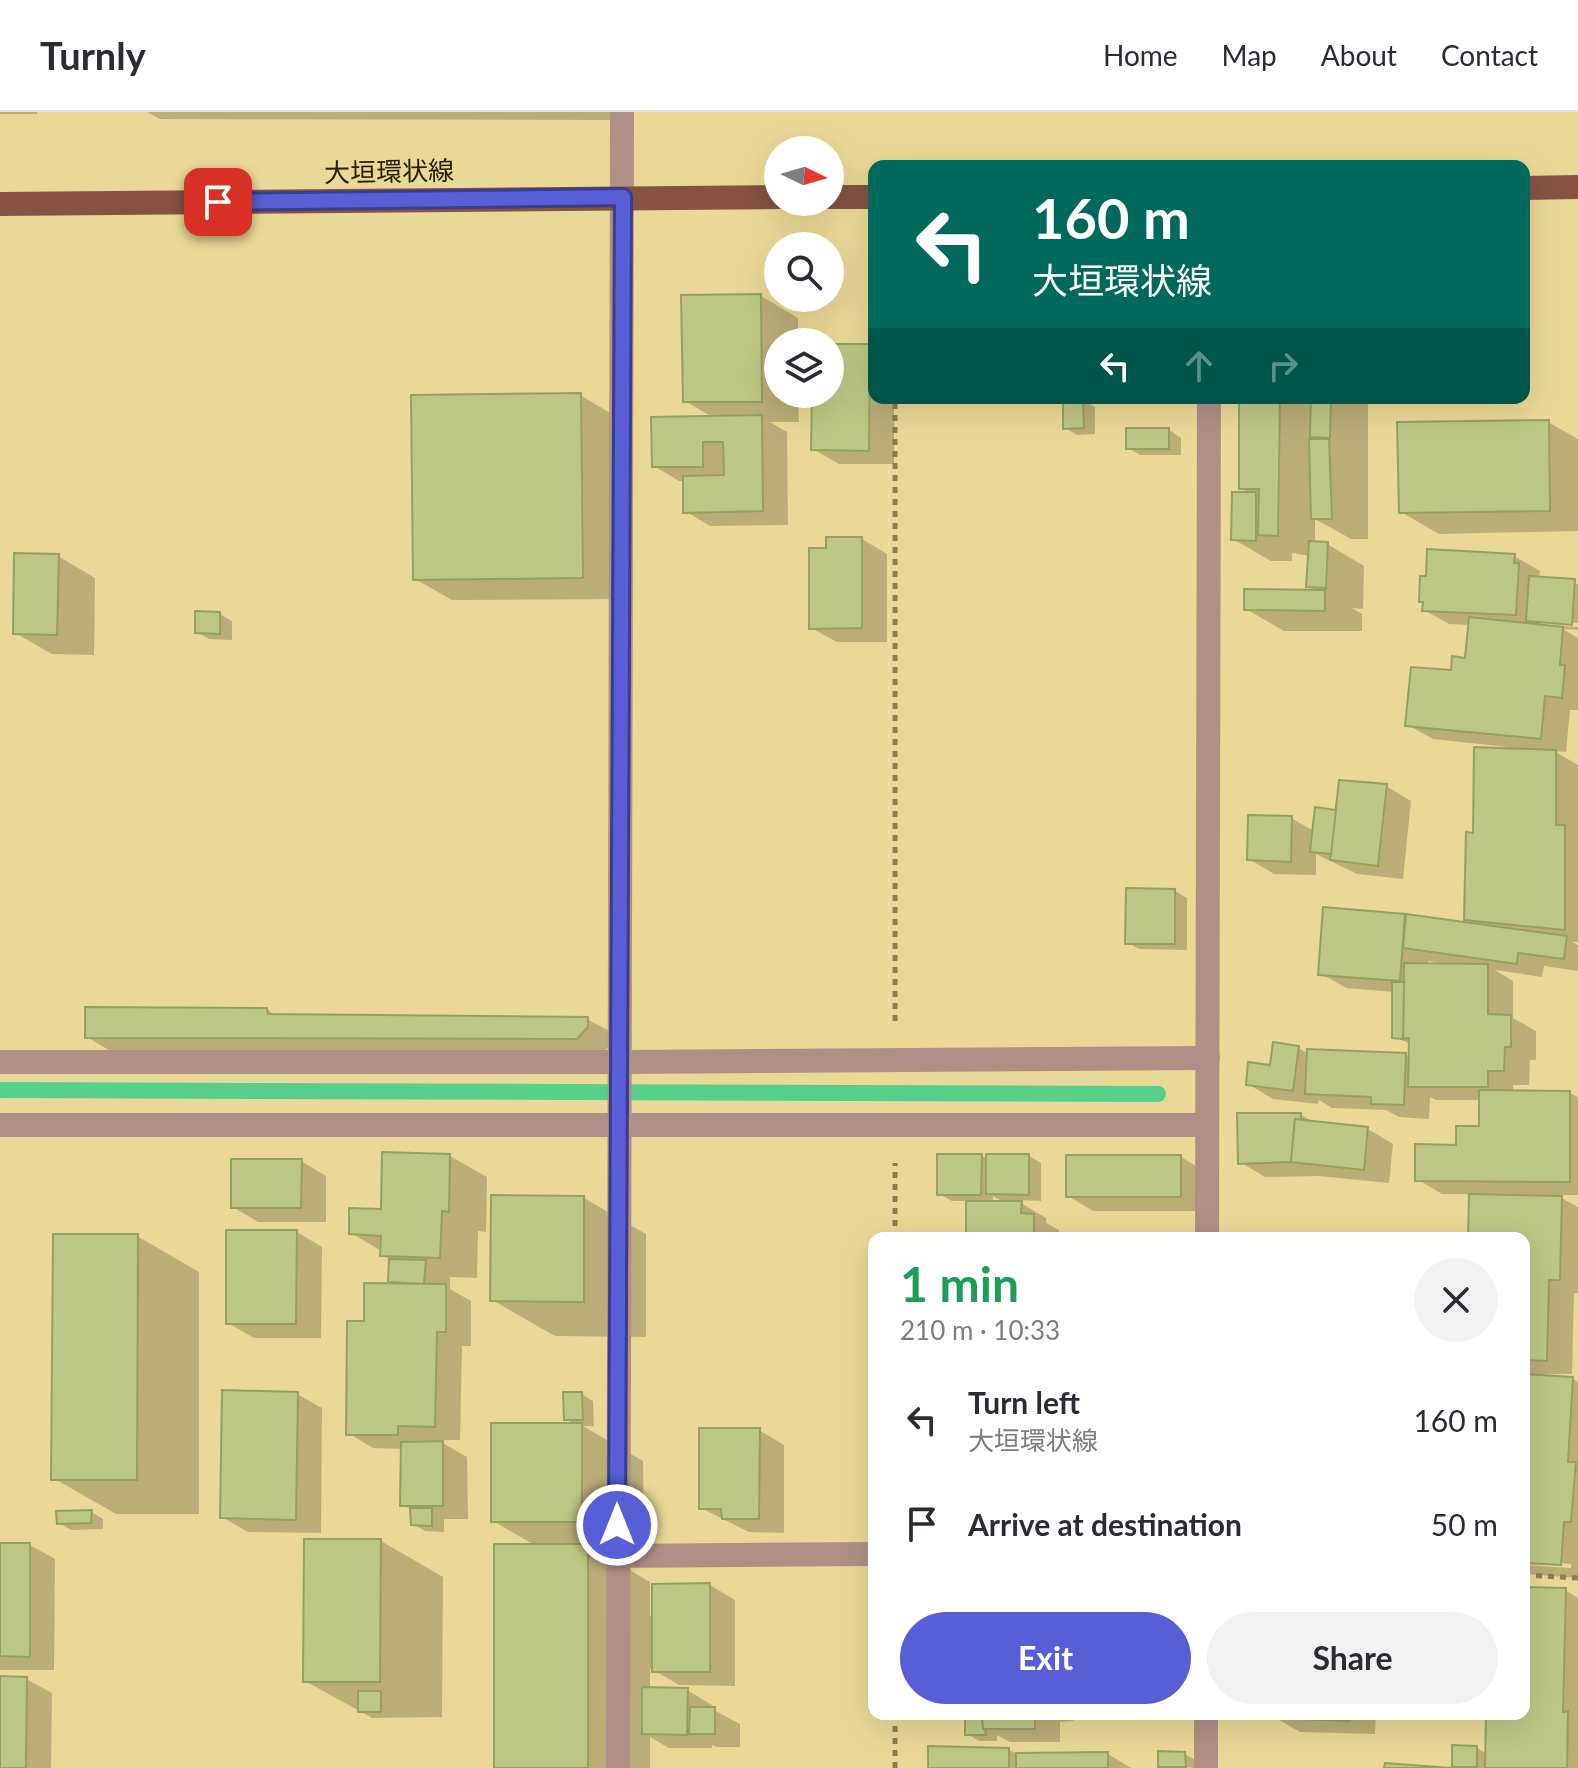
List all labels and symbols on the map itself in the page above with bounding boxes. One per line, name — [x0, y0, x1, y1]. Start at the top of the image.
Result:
north arrow — [764, 136, 844, 216]
street label: 大垣環状線 — [324, 154, 454, 188]
pin — [184, 168, 252, 236]
position arrow — [575, 1483, 659, 1567]

